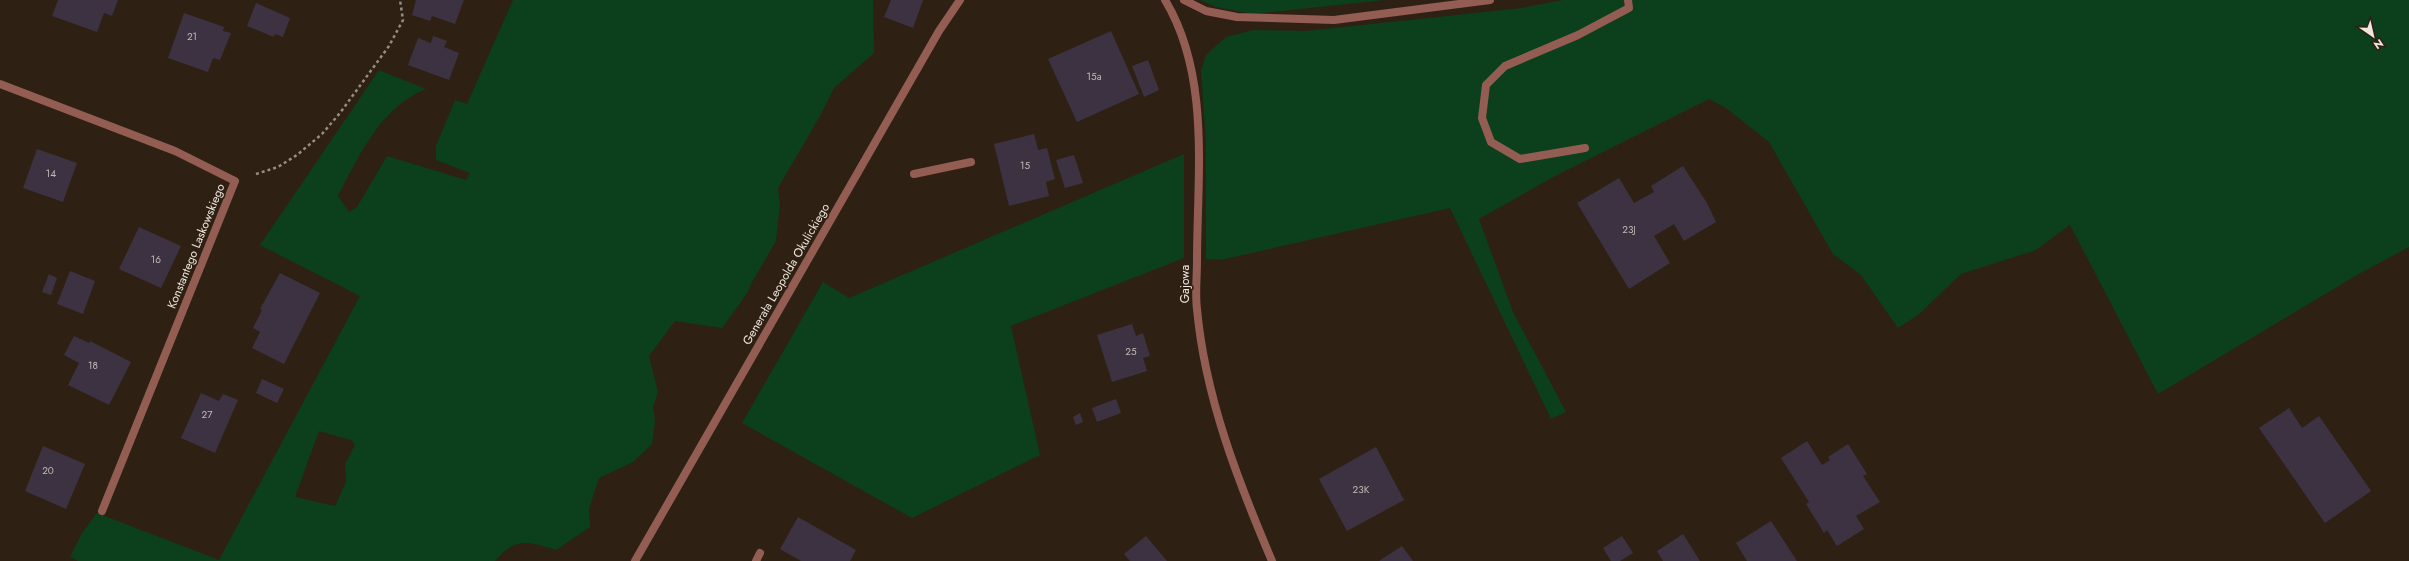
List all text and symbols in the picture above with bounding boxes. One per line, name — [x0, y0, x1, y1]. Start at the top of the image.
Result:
north arrow — [2353, 16, 2393, 56]
house number: 21 — [187, 29, 197, 44]
text: N — [2370, 35, 2387, 53]
house number: 15a — [1087, 69, 1102, 84]
house number: 15 — [1020, 158, 1030, 173]
house number: 14 — [46, 166, 56, 181]
street label: Konstantego Laskowskiego — [163, 180, 230, 311]
street label: Generała Leopolda Okulickiego — [738, 199, 834, 348]
house number: 23J — [1622, 222, 1636, 237]
house number: 16 — [151, 252, 161, 267]
street label: Gajowa — [1176, 265, 1194, 303]
house number: 25 — [1125, 344, 1137, 359]
house number: 18 — [88, 358, 98, 373]
house number: 27 — [202, 407, 213, 422]
house number: 20 — [42, 463, 54, 478]
house number: 23K — [1353, 482, 1370, 497]

